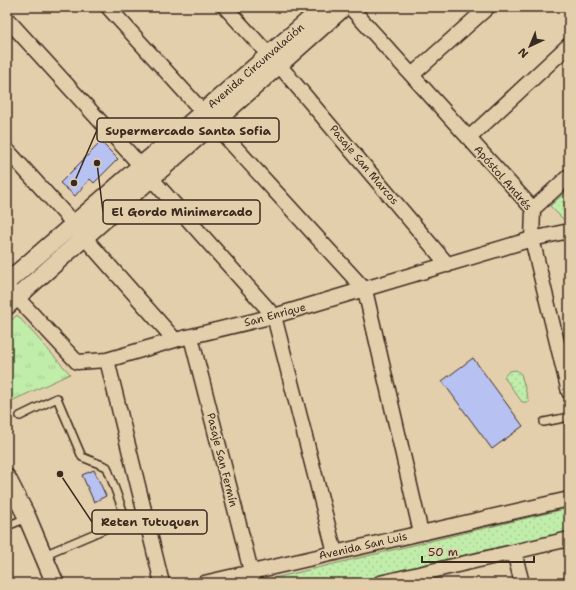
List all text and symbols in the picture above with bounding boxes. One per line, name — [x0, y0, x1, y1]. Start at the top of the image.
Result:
street label: Avenida Circunvalación — [205, 20, 308, 112]
north arrow — [510, 26, 550, 66]
text: N — [515, 44, 532, 61]
callout: Supermercado Santa Sofia — [97, 118, 279, 142]
street label: Pasaje San Marcos — [326, 122, 402, 208]
text: Supermercado Santa Sofia — [105, 123, 272, 139]
street label: Apóstol Andrés — [471, 142, 535, 214]
callout: El Gordo Minimercado — [103, 200, 260, 224]
text: El Gordo Minimercado — [111, 204, 253, 220]
street label: San Enrique — [243, 300, 307, 330]
street label: Pasaje San Fermín — [203, 411, 241, 509]
callout: Reten Tutuquen — [92, 510, 207, 534]
text: Reten Tutuquen — [101, 514, 199, 530]
street label: Avenida San Luis — [317, 529, 409, 563]
scale bar — [422, 538, 534, 564]
text: 50 m — [428, 544, 458, 560]

